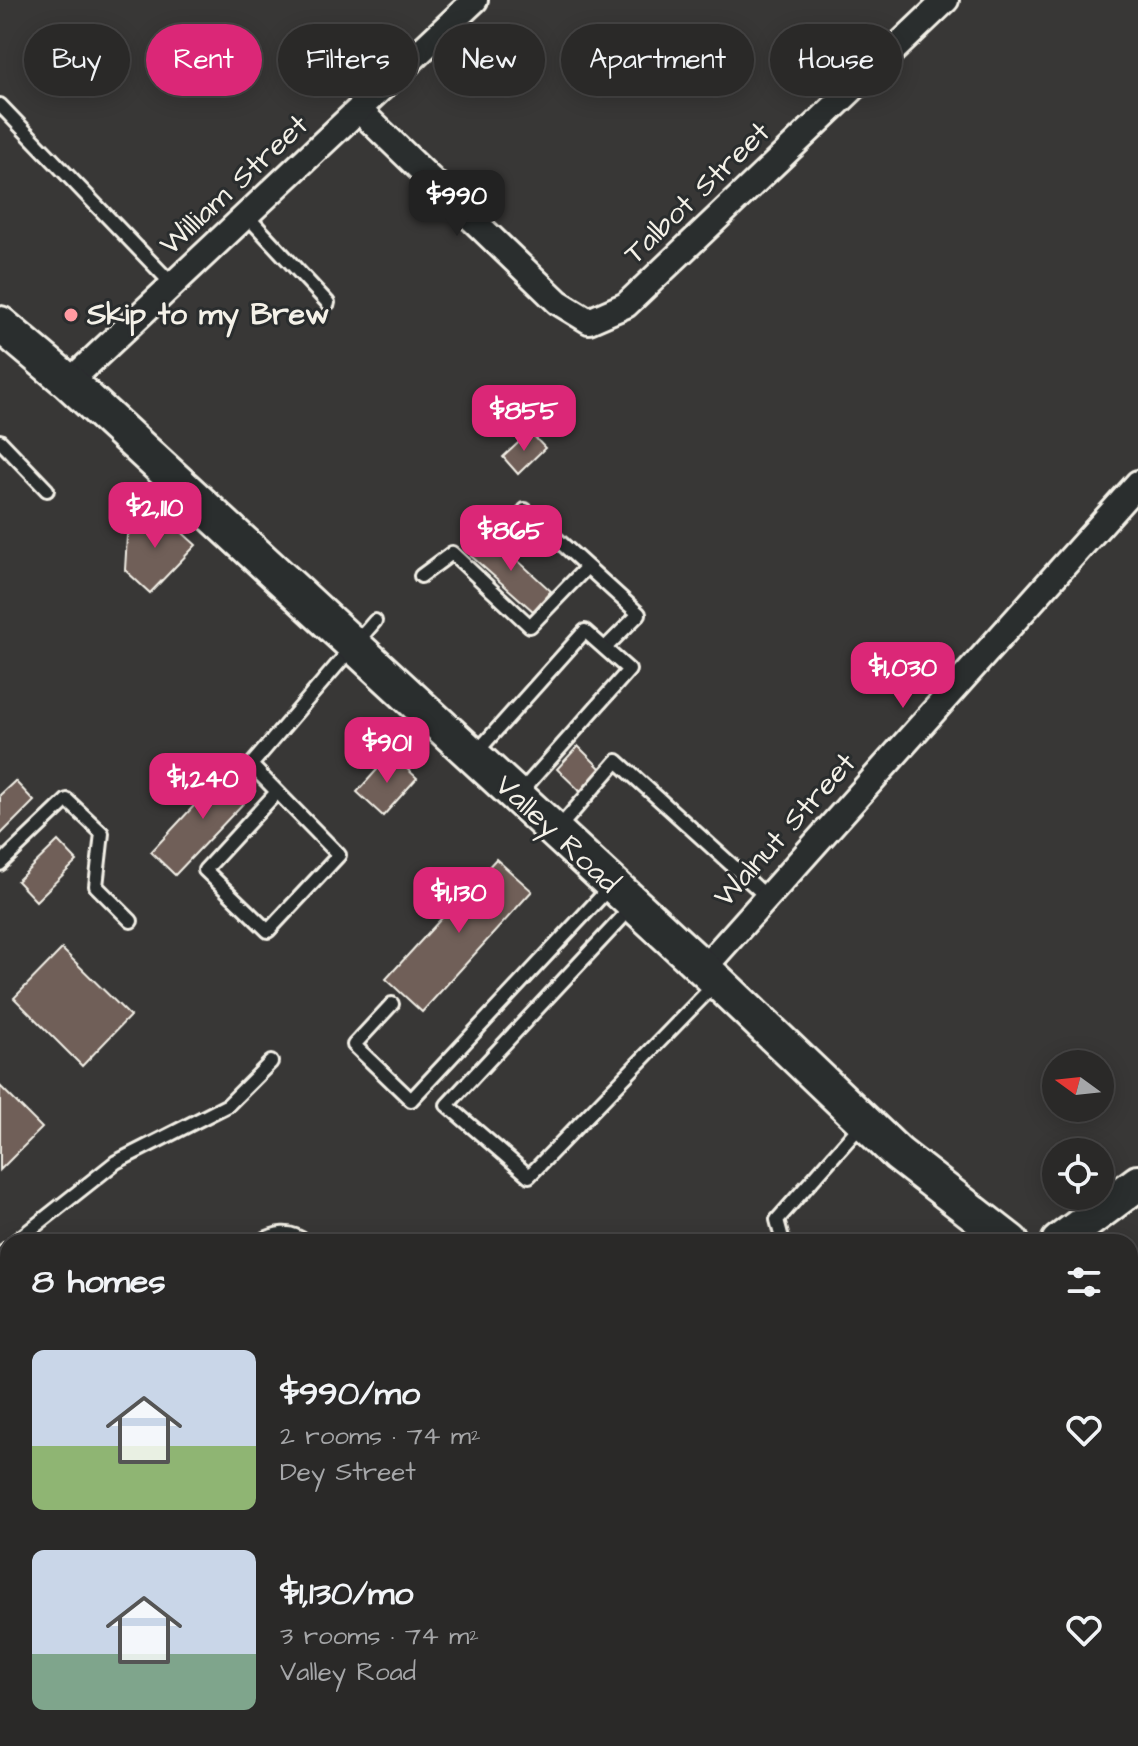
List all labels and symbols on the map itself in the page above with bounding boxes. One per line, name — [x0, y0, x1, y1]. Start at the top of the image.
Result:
street label: William Street — [150, 105, 318, 265]
street label: Talbot Street — [614, 112, 780, 274]
pin: $990 — [410, 170, 504, 238]
place label: Skip to my Brew — [86, 294, 329, 338]
marker: Skip to my Brew — [62, 306, 80, 324]
pin: $855 — [477, 385, 571, 453]
pin: $2,110 — [90, 482, 220, 550]
pin: $865 — [464, 505, 558, 573]
pin: $1,030 — [838, 642, 968, 710]
pin: $901 — [340, 717, 434, 785]
street label: Walnut Street — [704, 743, 866, 917]
pin: $1,240 — [138, 753, 268, 821]
street label: Valley Road — [485, 765, 629, 904]
pin: $1,130 — [394, 867, 524, 935]
north arrow — [1042, 1050, 1114, 1122]

